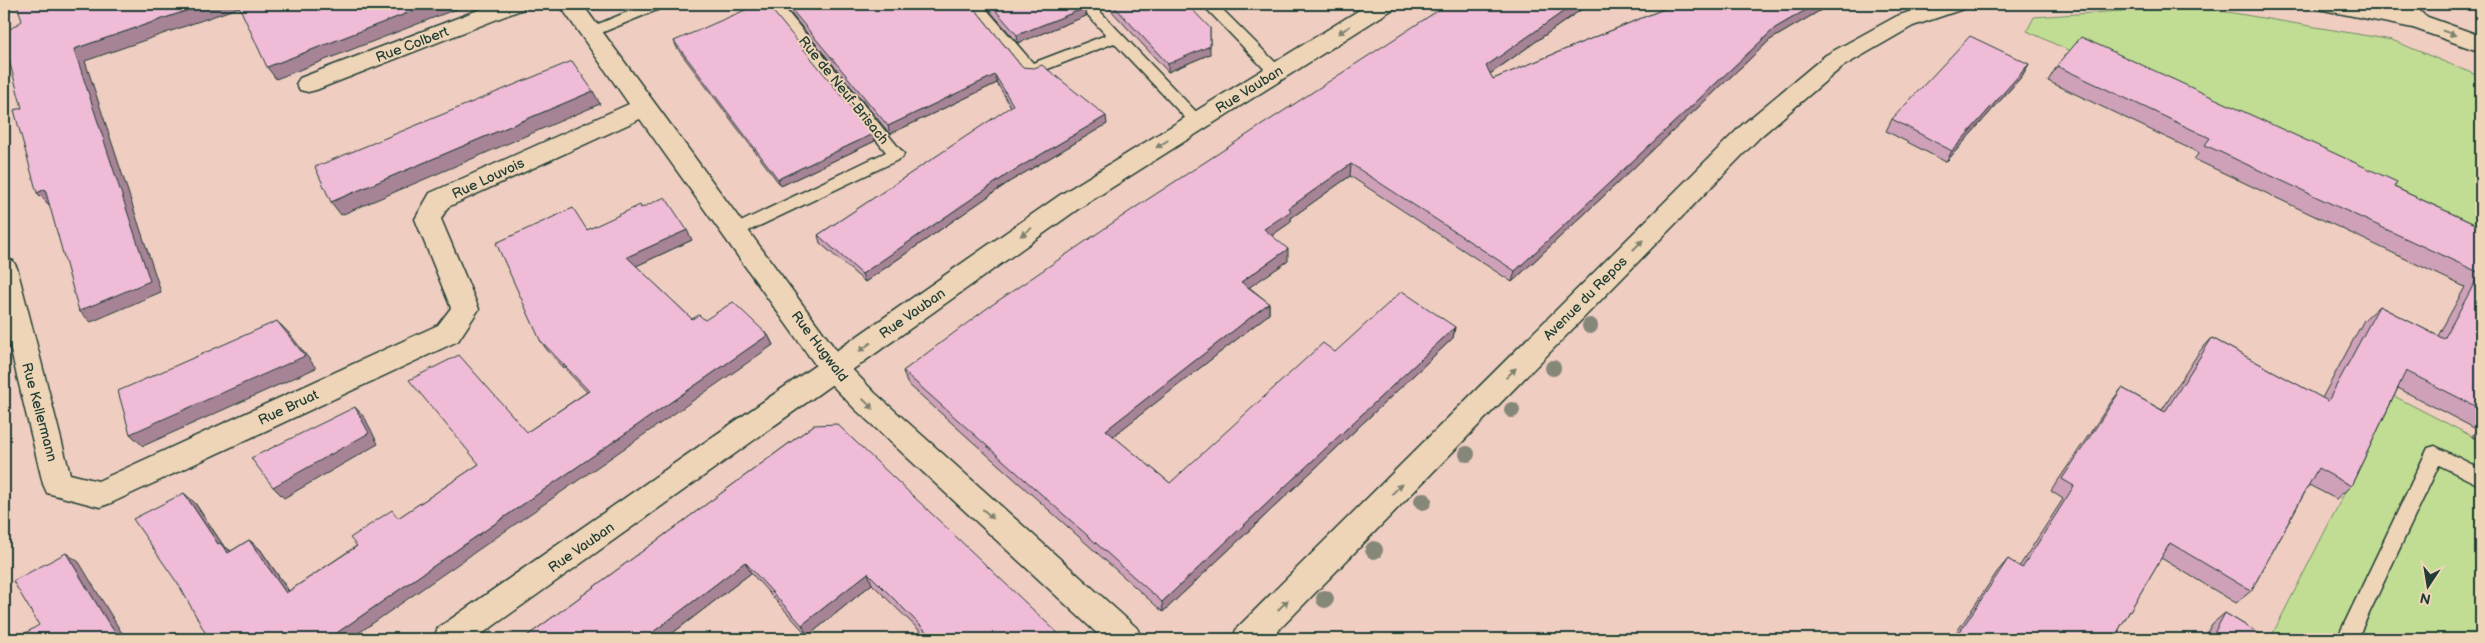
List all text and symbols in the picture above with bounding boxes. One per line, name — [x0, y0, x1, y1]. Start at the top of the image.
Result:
street label: Rue Colbert — [373, 23, 452, 66]
one-way arrow — [1337, 25, 1350, 34]
one-way arrow — [2442, 29, 2457, 37]
street label: Rue de Neuf-Brisach — [795, 33, 893, 148]
street label: Rue Vauban — [1212, 62, 1286, 117]
one-way arrow — [1155, 139, 1168, 148]
street label: Rue Louvois — [449, 154, 527, 203]
one-way arrow — [1019, 227, 1032, 237]
one-way arrow — [1631, 240, 1643, 252]
street label: Avenue du Repos — [1540, 253, 1631, 344]
street label: Rue Vauban — [876, 284, 949, 342]
street label: Rue Hugwald — [787, 308, 852, 385]
one-way arrow — [858, 342, 872, 352]
street label: Rue Kellermann — [18, 361, 61, 464]
one-way arrow — [1505, 368, 1517, 380]
street label: Rue Bruat — [255, 386, 322, 429]
one-way arrow — [862, 398, 874, 410]
one-way arrow — [1391, 483, 1403, 495]
one-way arrow — [982, 508, 994, 520]
street label: Rue Vauban — [545, 518, 618, 576]
north arrow — [2402, 560, 2452, 610]
text: N — [2418, 589, 2432, 608]
one-way arrow — [1276, 599, 1288, 611]

